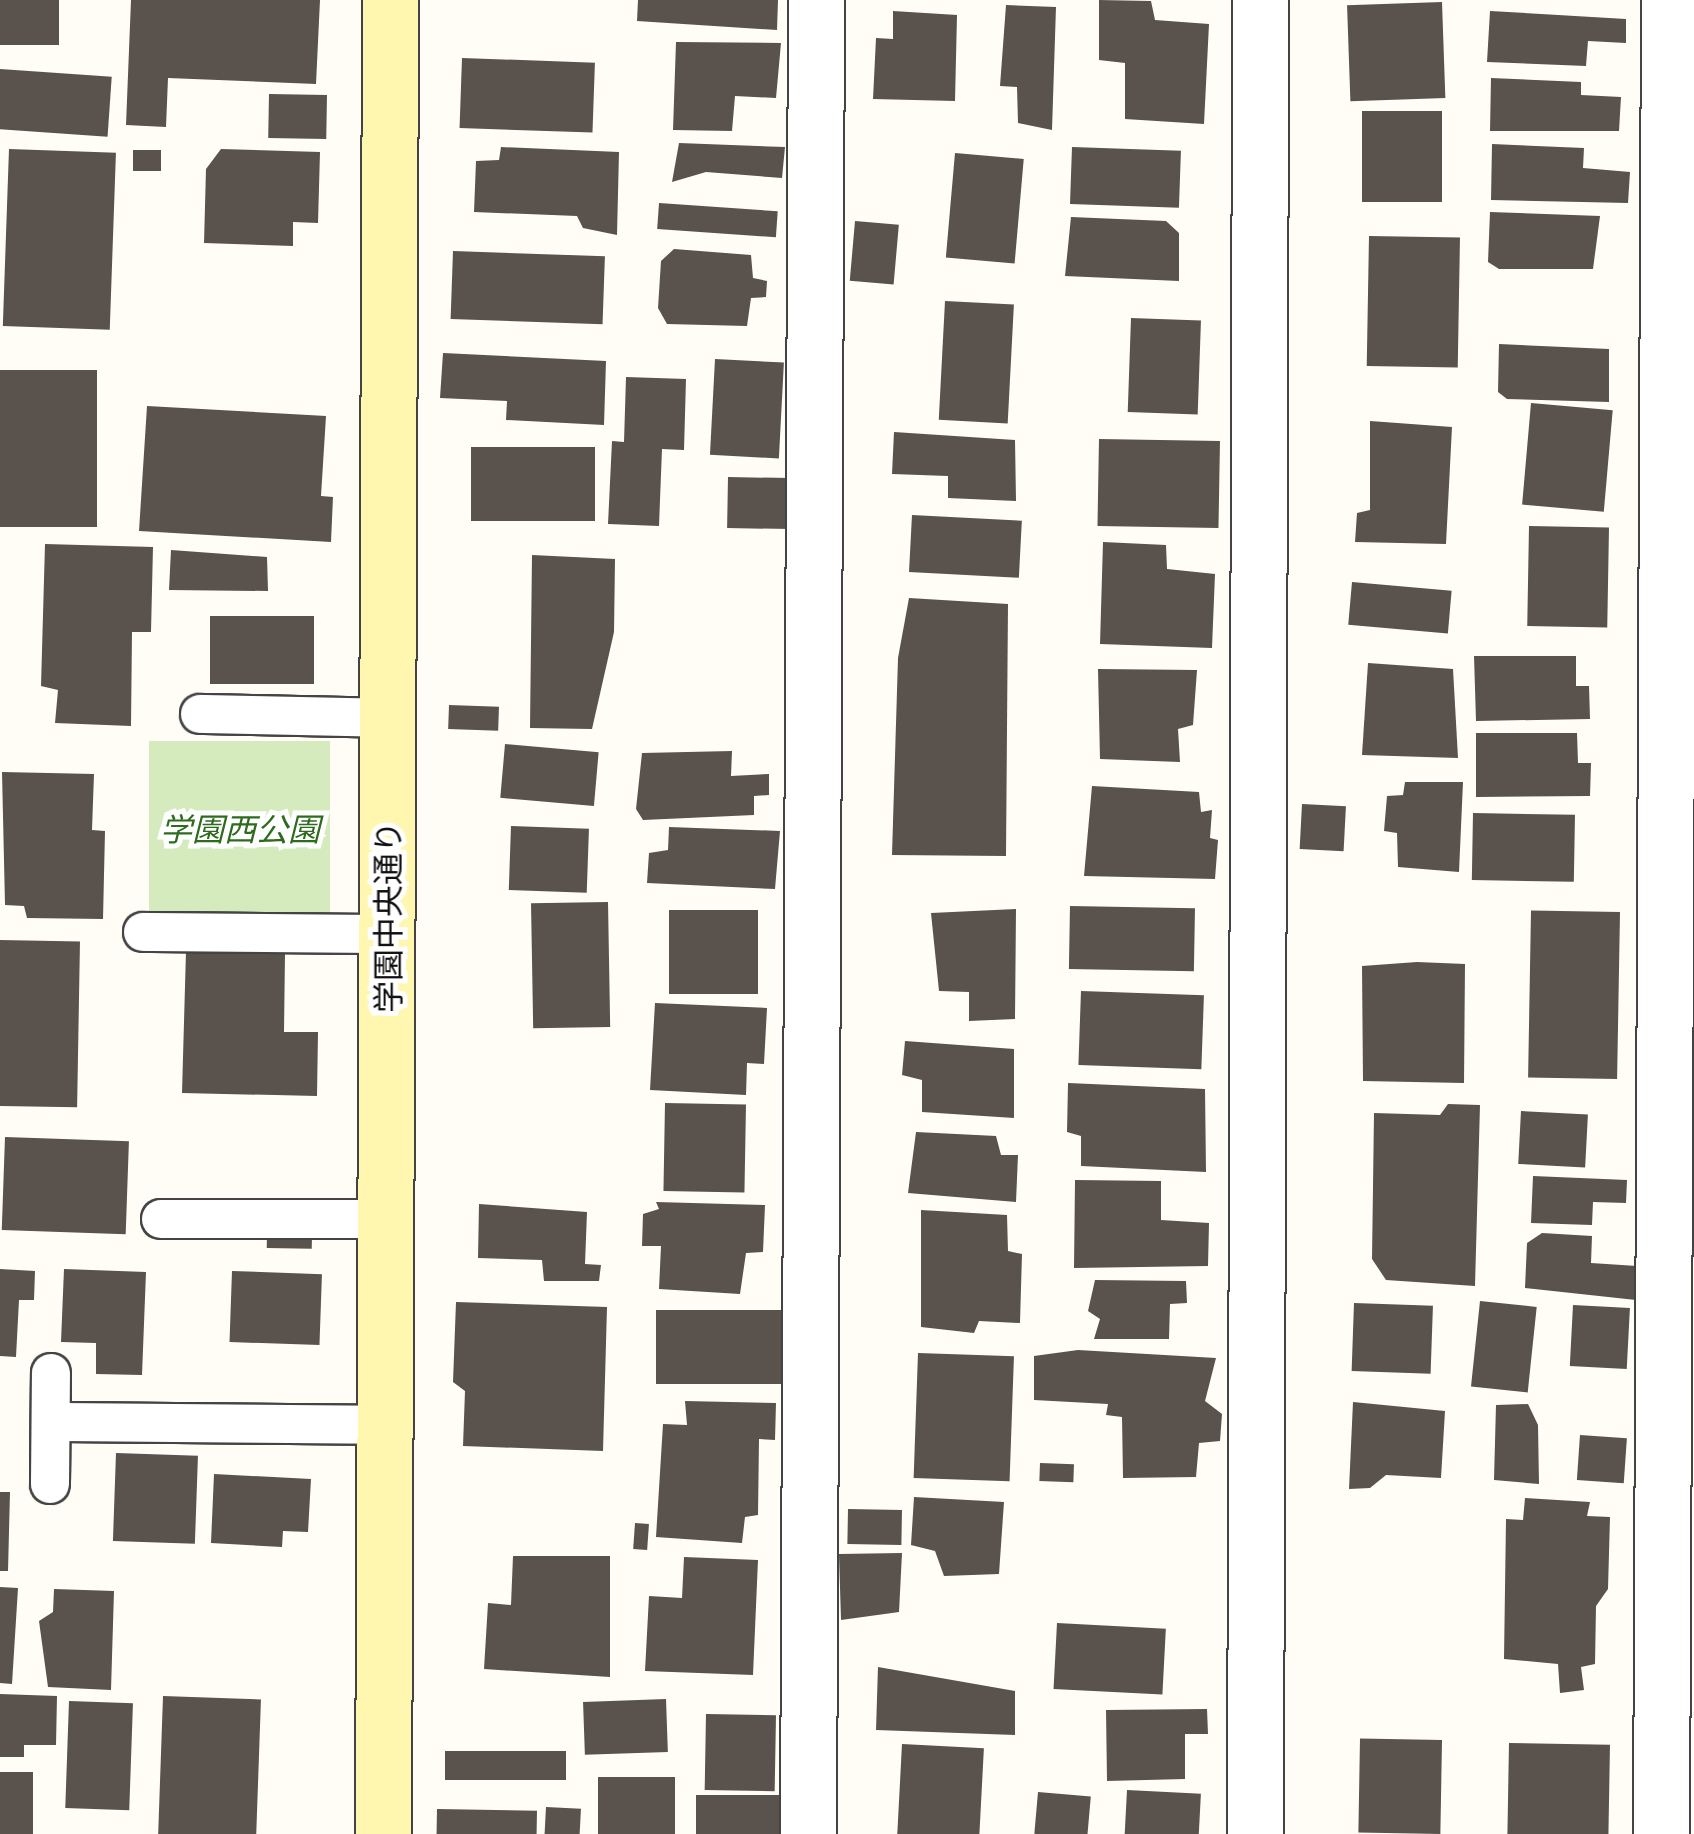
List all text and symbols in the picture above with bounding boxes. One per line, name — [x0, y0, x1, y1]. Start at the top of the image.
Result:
park label: 学園西公園 — [160, 808, 320, 846]
street label: 学園中央通り — [367, 821, 405, 1013]

